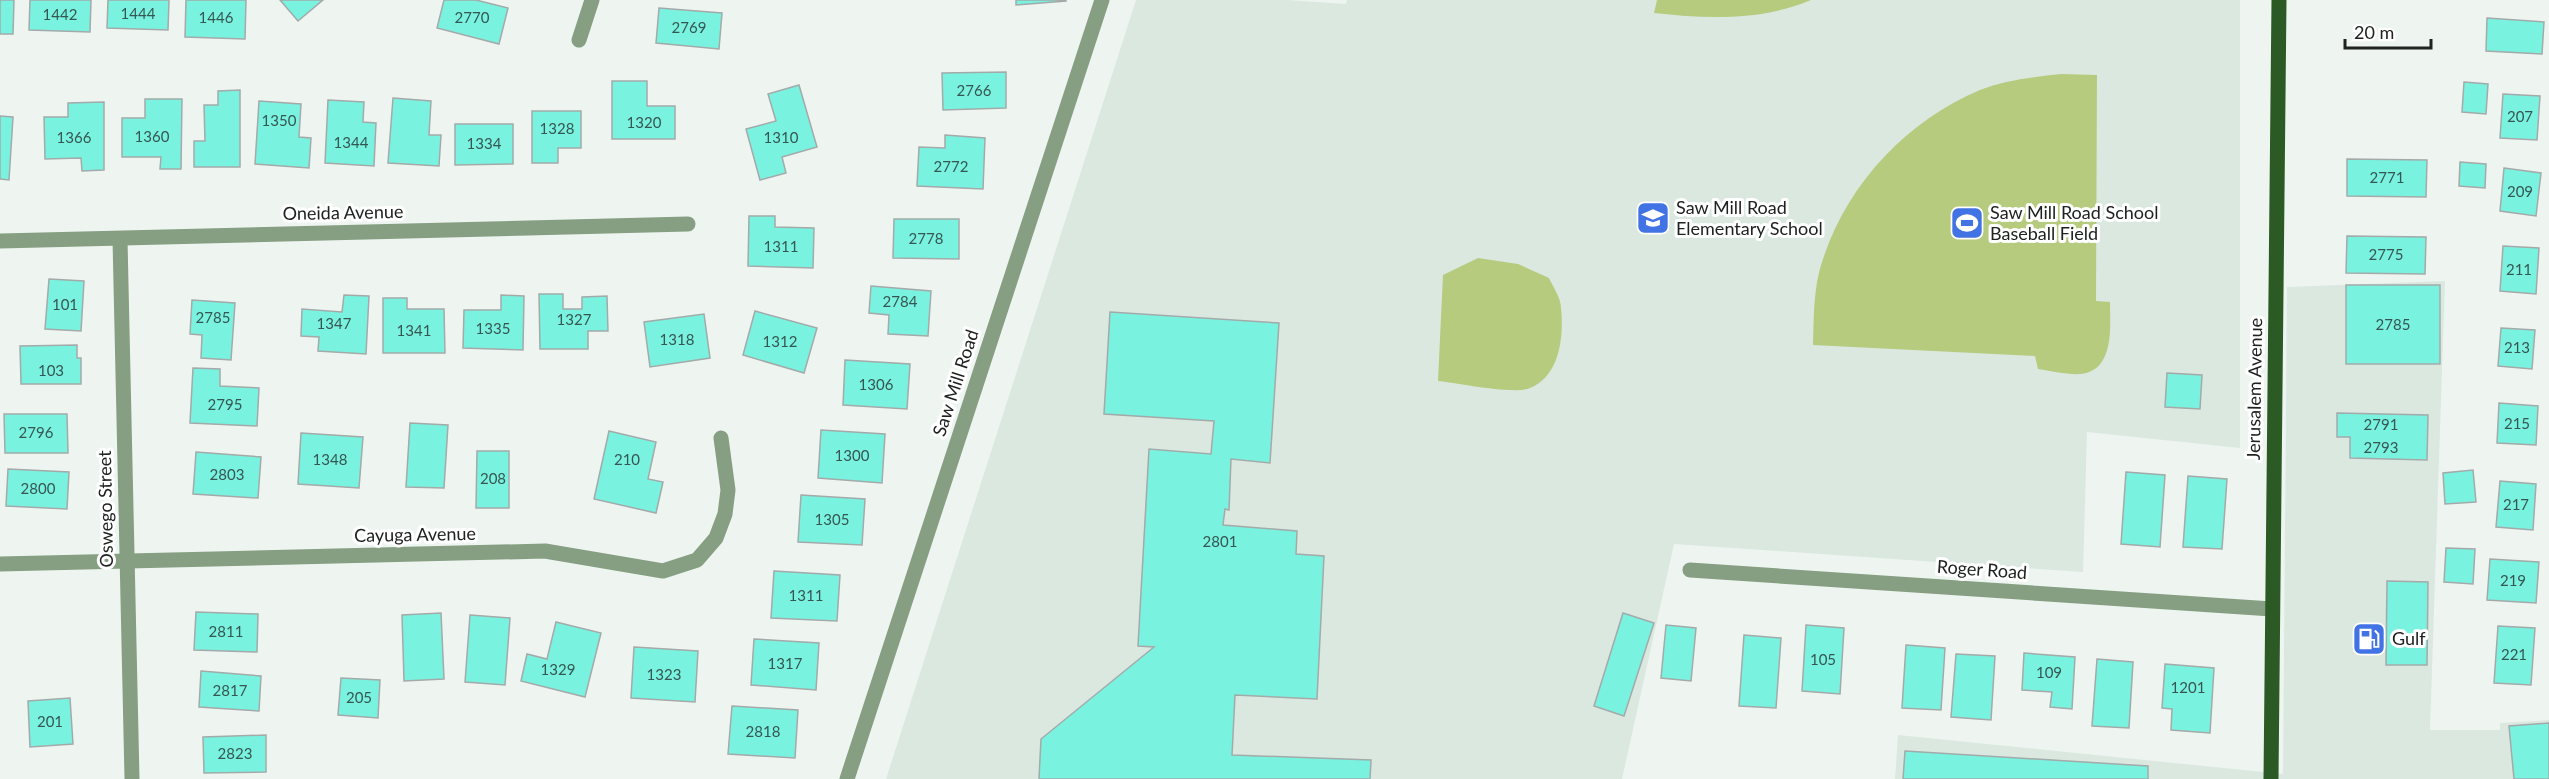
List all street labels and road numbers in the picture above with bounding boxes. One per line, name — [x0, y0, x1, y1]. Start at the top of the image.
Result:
street label: Oneida Avenue — [282, 200, 404, 224]
street label: Jerusalem Avenue — [2242, 318, 2266, 460]
street label: Saw Mill Road — [927, 327, 983, 439]
street label: Oswego Street — [93, 450, 117, 568]
street label: Cayuga Avenue — [354, 522, 476, 546]
street label: Roger Road — [1936, 555, 2028, 583]

